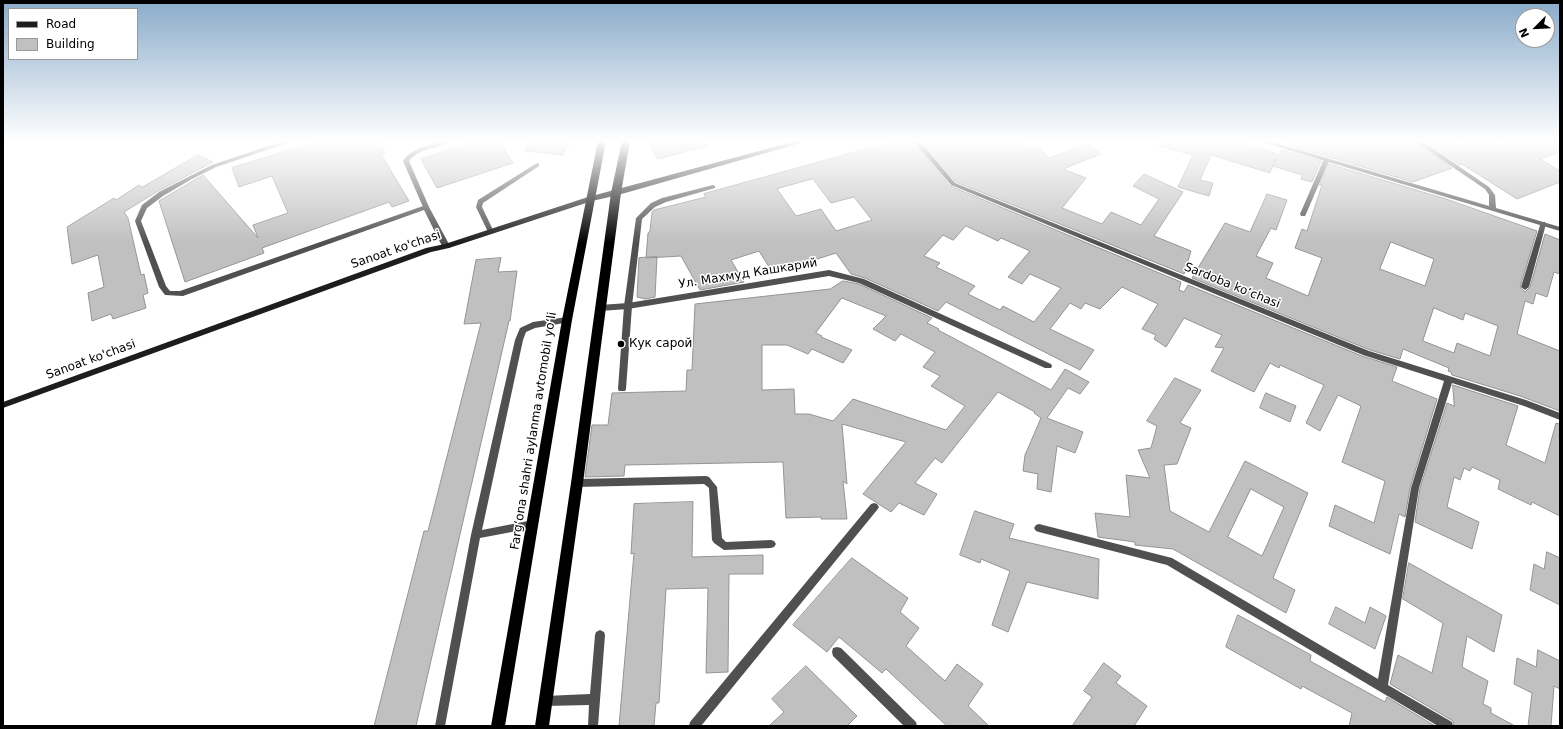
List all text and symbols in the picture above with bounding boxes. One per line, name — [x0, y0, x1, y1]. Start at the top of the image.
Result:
legend — [8, 8, 138, 60]
north arrow — [1515, 8, 1555, 48]
text: Road — [46, 17, 76, 31]
text: N — [1517, 26, 1532, 40]
text: Building — [46, 37, 95, 51]
street label: Sanoat ko'chasi — [349, 228, 443, 272]
street label: Ул. Махмуд Кашкарий — [678, 256, 818, 292]
street label: Sardoba koʻchasi — [1182, 260, 1282, 312]
street label: Fargʻona shahri aylanma avtomobil yoʻli — [508, 311, 560, 551]
street label: Sanoat ko'chasi — [44, 337, 138, 383]
place label: Кук сарой — [629, 337, 692, 351]
marker: Кук сарой — [616, 339, 626, 349]

